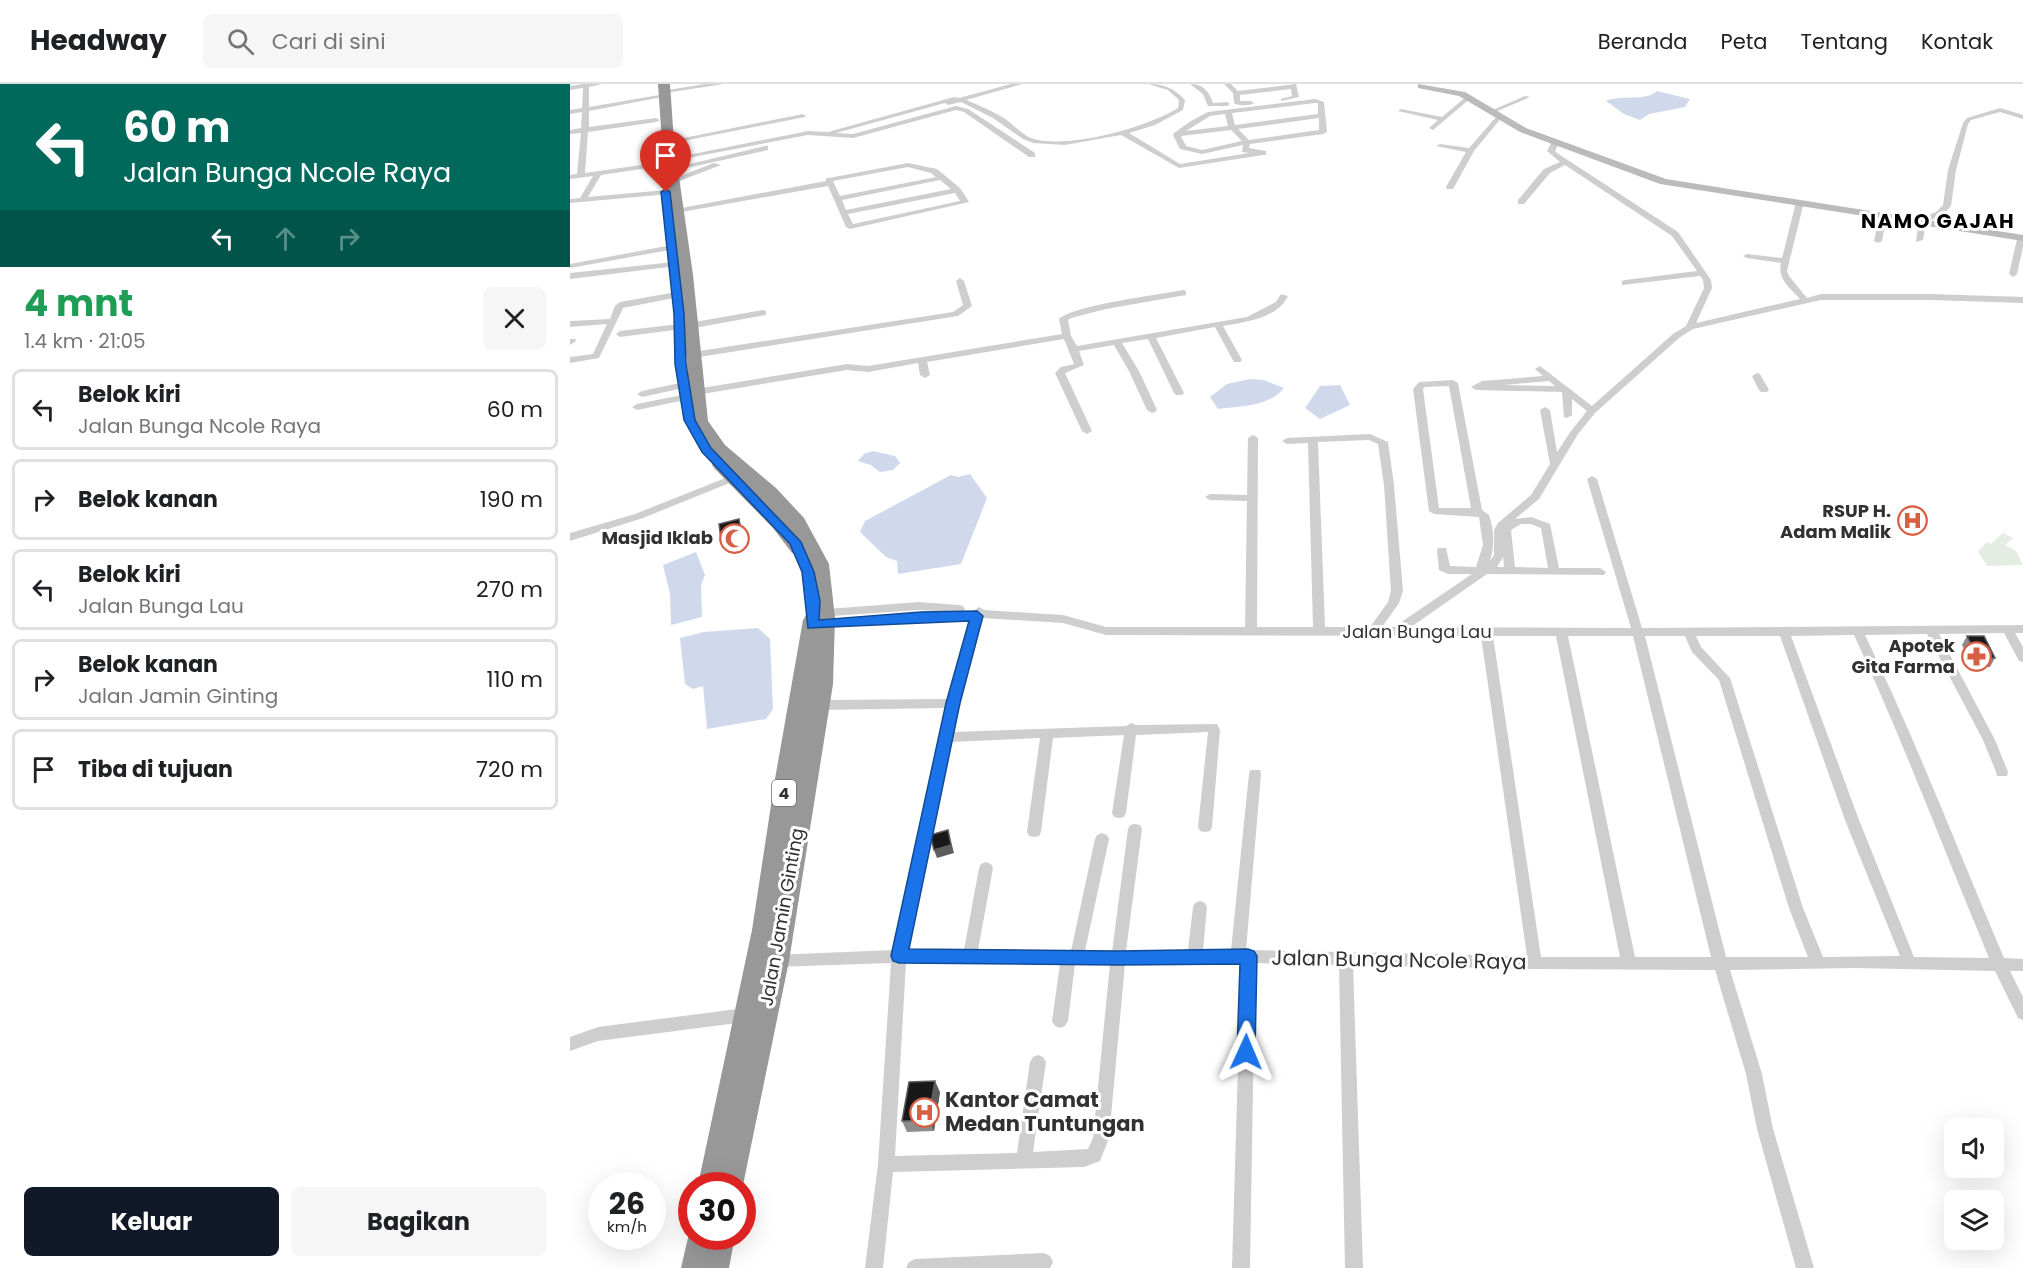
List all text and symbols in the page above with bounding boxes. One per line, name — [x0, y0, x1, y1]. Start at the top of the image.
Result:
search box — [203, 14, 623, 68]
text: Headway — [30, 21, 167, 60]
icon: search — [224, 25, 257, 58]
text: Cari di sini — [272, 26, 386, 57]
text: Beranda — [1598, 27, 1688, 56]
text: Peta — [1721, 27, 1768, 56]
text: Tentang — [1801, 27, 1888, 56]
text: Kontak — [1921, 27, 1993, 56]
text: 60 m — [123, 98, 231, 157]
icon: left — [24, 108, 102, 186]
pin — [640, 130, 691, 192]
icon: arrive — [649, 139, 682, 172]
text: Jalan Bunga Ncole Raya — [123, 154, 451, 191]
district label: NAMO GAJAH — [1861, 207, 2015, 235]
icon: left — [206, 222, 239, 255]
icon: ahead — [269, 222, 302, 255]
icon: right — [332, 222, 365, 255]
text: 4 mnt — [24, 278, 133, 329]
button: close — [483, 287, 546, 350]
text: 1.4 km · 21:05 — [24, 327, 146, 355]
text: Belok kiri — [78, 379, 181, 410]
icon: left — [27, 393, 60, 426]
text: 60 m — [487, 394, 543, 425]
text: Jalan Bunga Ncole Raya — [78, 412, 321, 440]
icon: right — [27, 483, 60, 516]
text: Belok kanan — [78, 484, 218, 515]
text: 190 m — [480, 484, 543, 515]
place label: RSUP H. Adam Malik — [1780, 498, 1892, 544]
hospital icon: RSUP H. Adam Malik — [1896, 505, 1928, 537]
mosque icon: Masjid Iklab — [718, 522, 750, 554]
place label: Masjid Iklab — [601, 525, 713, 550]
text: Belok kiri — [78, 559, 181, 590]
icon: left — [27, 573, 60, 606]
text: 270 m — [476, 574, 543, 605]
text: Jalan Bunga Lau — [78, 592, 244, 620]
street label: Jalan Bunga Lau — [1342, 619, 1492, 644]
place label: Apotek Gita Farma — [1852, 633, 1956, 679]
pharmacy icon: Apotek Gita Farma — [1960, 640, 1992, 672]
text: Belok kanan — [78, 649, 218, 680]
icon: right — [27, 663, 60, 696]
text: 110 m — [487, 664, 543, 695]
text: Jalan Jamin Ginting — [78, 682, 278, 710]
icon: arrive — [27, 753, 60, 786]
text: Tiba di tujuan — [78, 754, 233, 785]
text: 720 m — [476, 754, 543, 785]
road number: 4 — [772, 780, 796, 806]
street label: Jalan Jamin Ginting — [754, 826, 809, 1008]
street label: Jalan Bunga Ncole Raya — [1271, 943, 1527, 976]
position arrow — [1214, 1020, 1278, 1084]
place label: Kantor Camat Medan Tuntungan — [945, 1085, 1145, 1138]
hospital icon: Kantor Camat Medan Tuntungan — [908, 1096, 940, 1128]
map controls — [1944, 1118, 2004, 1250]
button: sound — [1944, 1118, 2004, 1178]
speed limit sign: 30 — [678, 1172, 756, 1250]
text: 26 — [609, 1182, 645, 1225]
button: Keluar — [24, 1187, 279, 1256]
button: Bagikan — [291, 1187, 546, 1256]
button: layers — [1944, 1190, 2004, 1250]
text: km/h — [607, 1216, 647, 1237]

